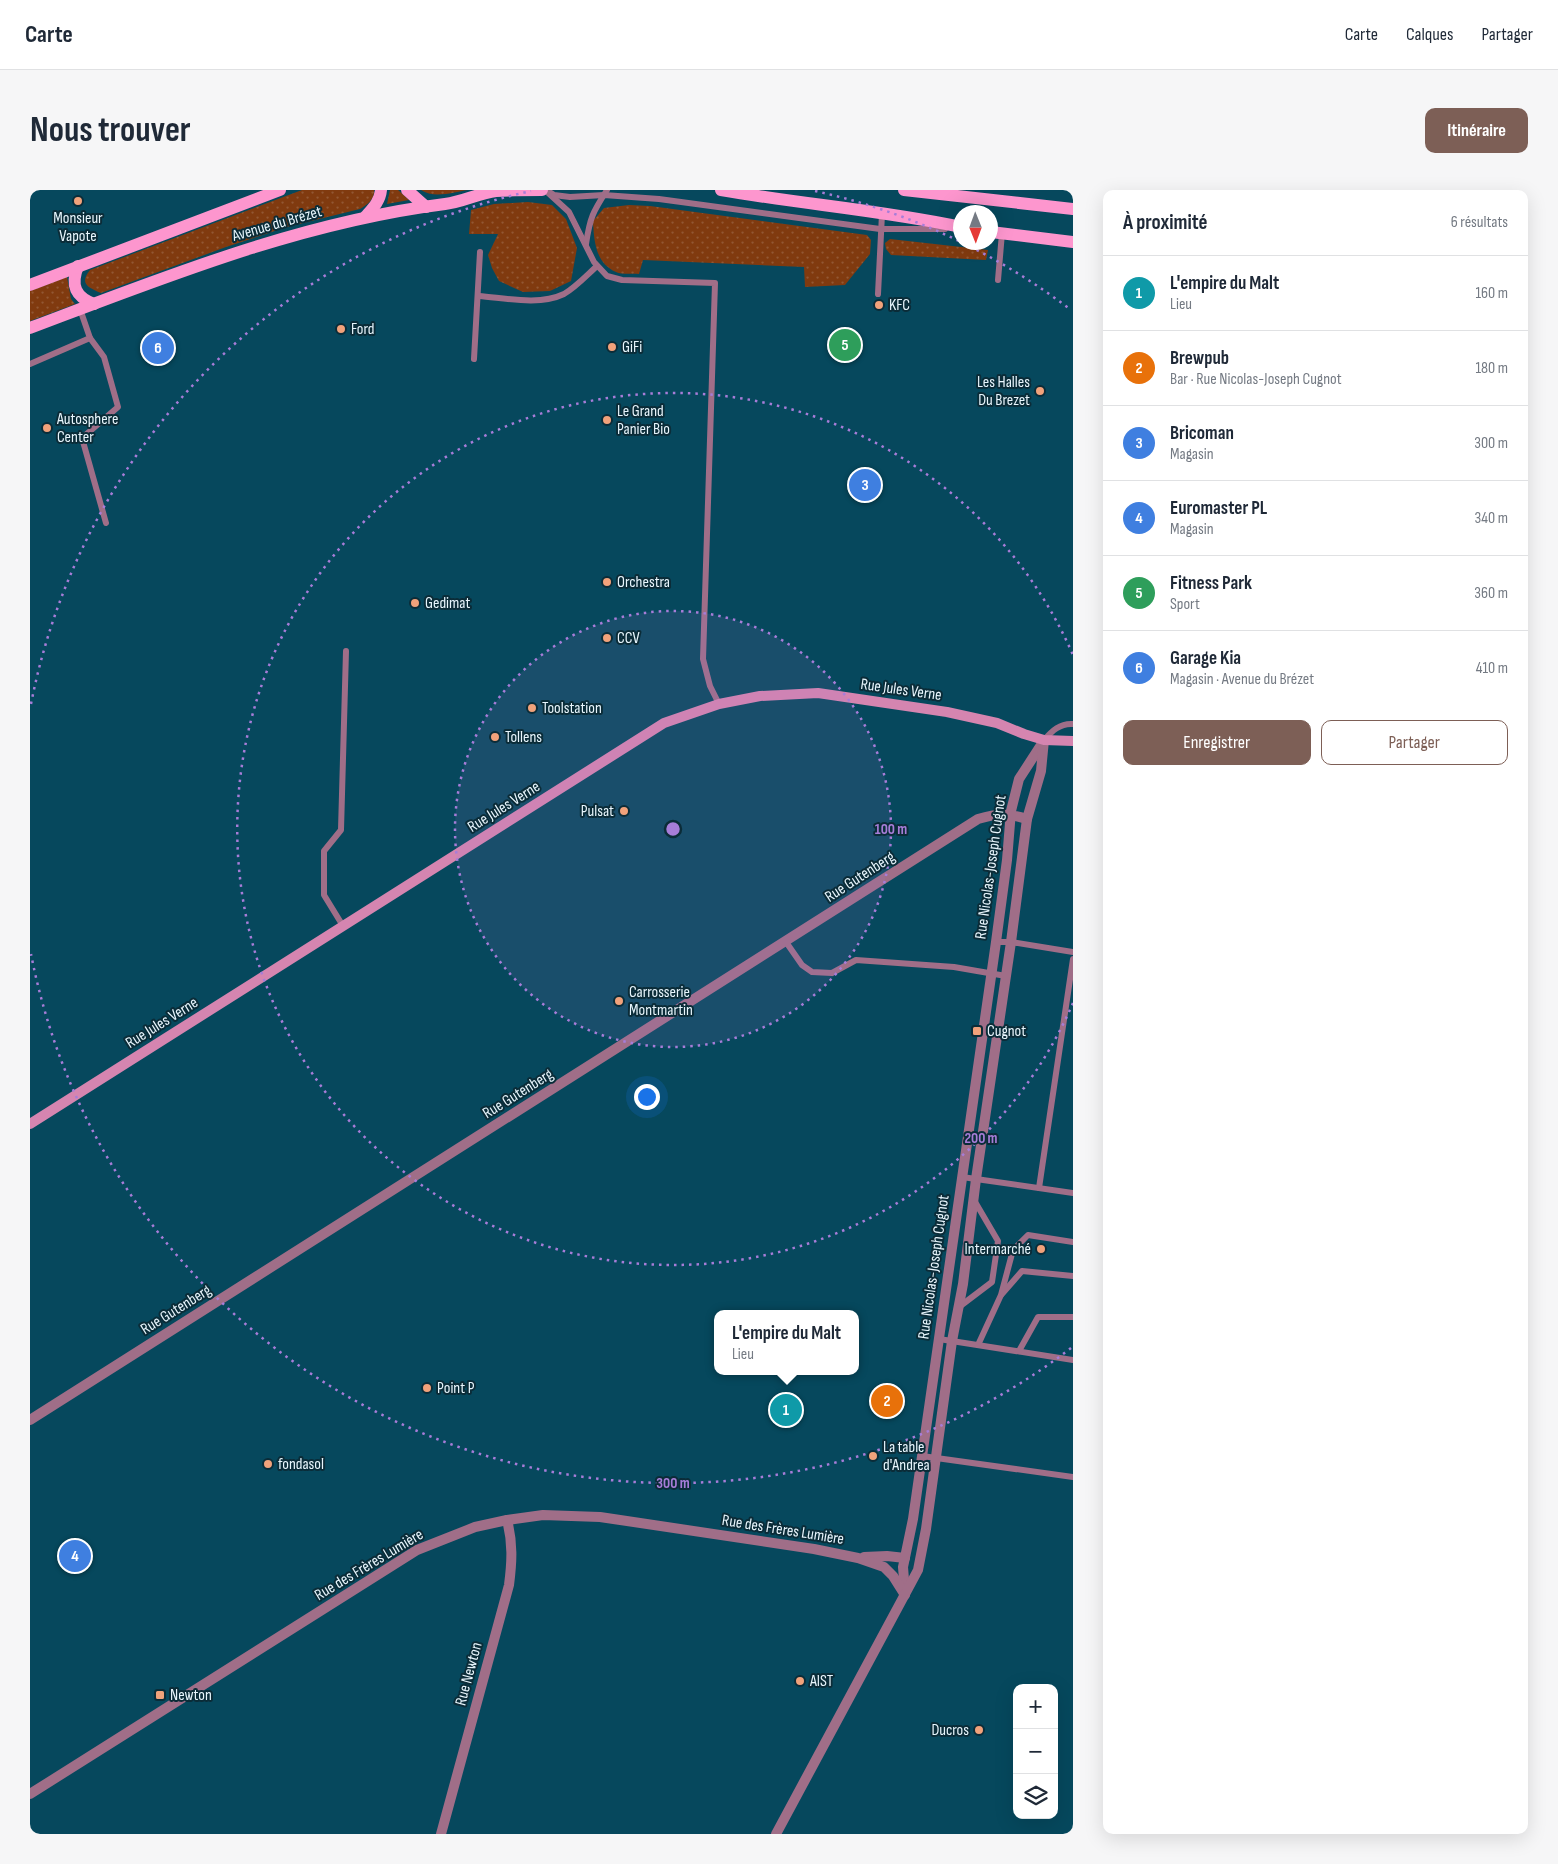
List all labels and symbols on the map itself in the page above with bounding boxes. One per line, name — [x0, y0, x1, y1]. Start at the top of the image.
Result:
marker: Monsieur Vapote — [72, 195, 84, 207]
street label: Avenue du Brézet — [229, 202, 324, 246]
north arrow — [953, 205, 998, 250]
place label: Monsieur Vapote — [53, 209, 103, 246]
place label: KFC — [889, 296, 910, 315]
marker: KFC — [873, 299, 885, 311]
place label: Ford — [351, 320, 375, 339]
marker: Ford — [335, 323, 347, 335]
pin: 5 — [829, 326, 861, 364]
pin: 6 — [142, 329, 174, 367]
place label: GiFi — [622, 338, 642, 357]
marker: GiFi — [606, 341, 618, 353]
place label: Les Halles Du Brezet — [977, 373, 1030, 410]
marker: Les Halles Du Brezet — [1034, 385, 1046, 397]
place label: Le Grand Panier Bio — [617, 402, 670, 439]
place label: Autosphere Center — [56, 410, 118, 447]
marker: Le Grand Panier Bio — [601, 414, 613, 426]
marker: Autosphere Center — [41, 422, 53, 434]
pin: 3 — [849, 466, 881, 504]
place label: Orchestra — [617, 573, 670, 592]
marker: Orchestra — [601, 576, 613, 588]
place label: Gedimat — [425, 594, 471, 613]
marker: Gedimat — [409, 597, 421, 609]
place label: CCV — [617, 629, 640, 648]
marker: CCV — [601, 632, 613, 644]
street label: Rue Jules Verne — [859, 675, 943, 705]
place label: Toolstation — [542, 699, 602, 718]
marker: Toolstation — [526, 702, 538, 714]
place label: Tollens — [505, 728, 542, 747]
marker: Tollens — [489, 731, 501, 743]
street label: Rue Jules Verne — [464, 777, 544, 837]
street label: Rue Nicolas-Joseph Cugnot — [971, 794, 1011, 940]
place label: Pulsat — [581, 802, 614, 821]
marker: Pulsat — [618, 805, 630, 817]
centre of rings — [664, 820, 682, 838]
text: 100 m — [875, 820, 907, 839]
street label: Rue Gutenberg — [822, 847, 898, 907]
place label: Carrosserie Montmartin — [629, 983, 693, 1020]
street label: Rue Jules Verne — [122, 993, 202, 1053]
marker: Carrosserie Montmartin — [613, 995, 625, 1007]
place label: Cugnot — [987, 1022, 1026, 1041]
marker: Cugnot — [971, 1025, 983, 1037]
street label: Rue Gutenberg — [479, 1065, 557, 1123]
your location — [634, 1084, 660, 1110]
text: 200 m — [964, 1129, 998, 1148]
street label: Rue Nicolas-Joseph Cugnot — [914, 1194, 954, 1340]
place label: Intermarché — [965, 1240, 1031, 1259]
marker: Intermarché — [1035, 1243, 1047, 1255]
street label: Rue Gutenberg — [137, 1281, 215, 1339]
place label: Point P — [437, 1379, 475, 1398]
marker: Point P — [421, 1382, 433, 1394]
pin: 2 — [871, 1382, 903, 1420]
pin: 1 — [770, 1391, 802, 1429]
place label: La table d'Andrea — [883, 1438, 930, 1475]
marker: La table d'Andrea — [867, 1450, 879, 1462]
place label: fondasol — [278, 1455, 324, 1474]
marker: fondasol — [262, 1458, 274, 1470]
text: 300 m — [656, 1474, 690, 1493]
street label: Rue des Frères Lumière — [721, 1511, 845, 1549]
street label: Rue des Frères Lumière — [311, 1525, 427, 1605]
pin: 4 — [59, 1537, 91, 1575]
street label: Rue Newton — [451, 1640, 487, 1708]
place label: AIST — [809, 1672, 834, 1691]
marker: AIST — [794, 1675, 806, 1687]
place label: Newton — [170, 1686, 212, 1705]
marker: Newton — [154, 1689, 166, 1701]
place label: Ducros — [931, 1721, 969, 1740]
marker: Ducros — [973, 1724, 985, 1736]

